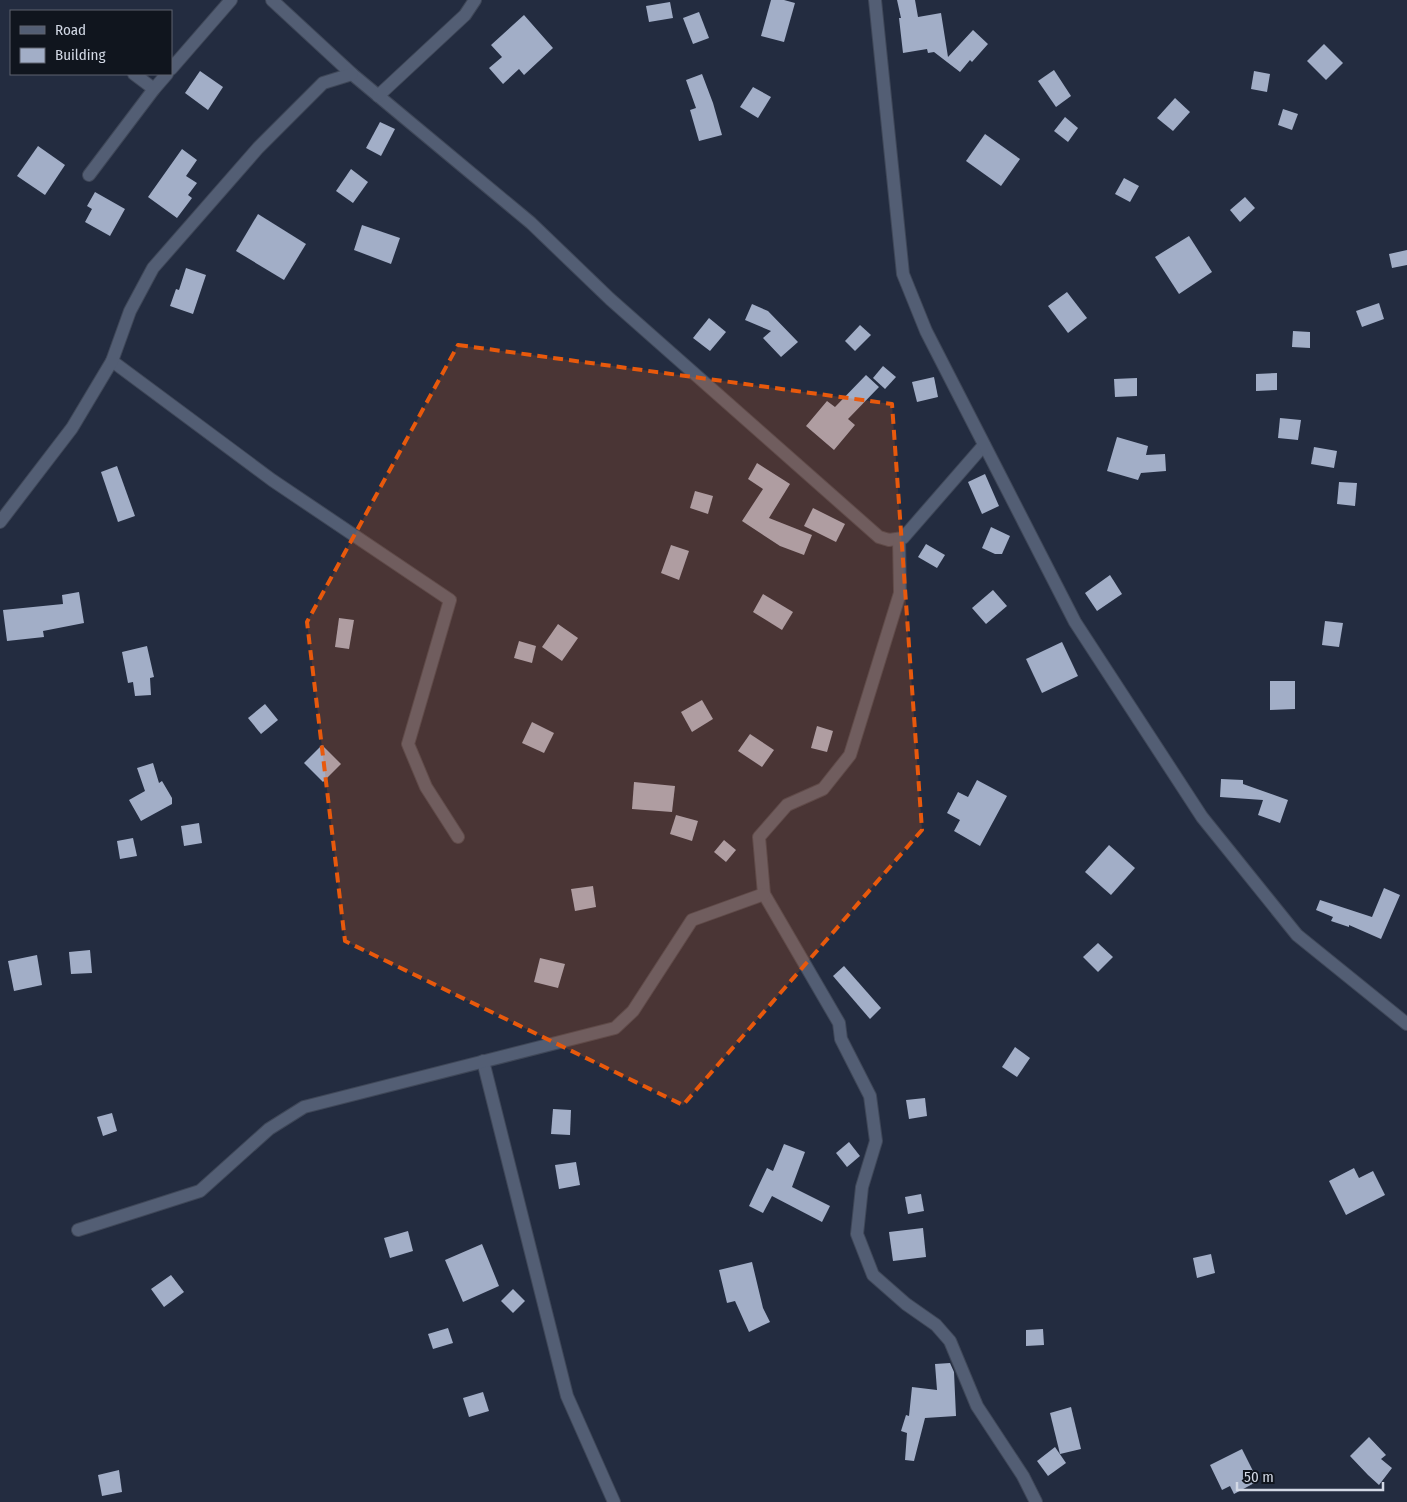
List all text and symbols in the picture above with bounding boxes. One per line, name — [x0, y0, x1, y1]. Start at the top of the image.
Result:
legend — [10, 10, 172, 75]
text: Road — [55, 21, 86, 39]
text: Building — [55, 46, 106, 64]
scale bar — [1237, 1460, 1383, 1492]
text: 50 m — [1244, 1468, 1274, 1486]

